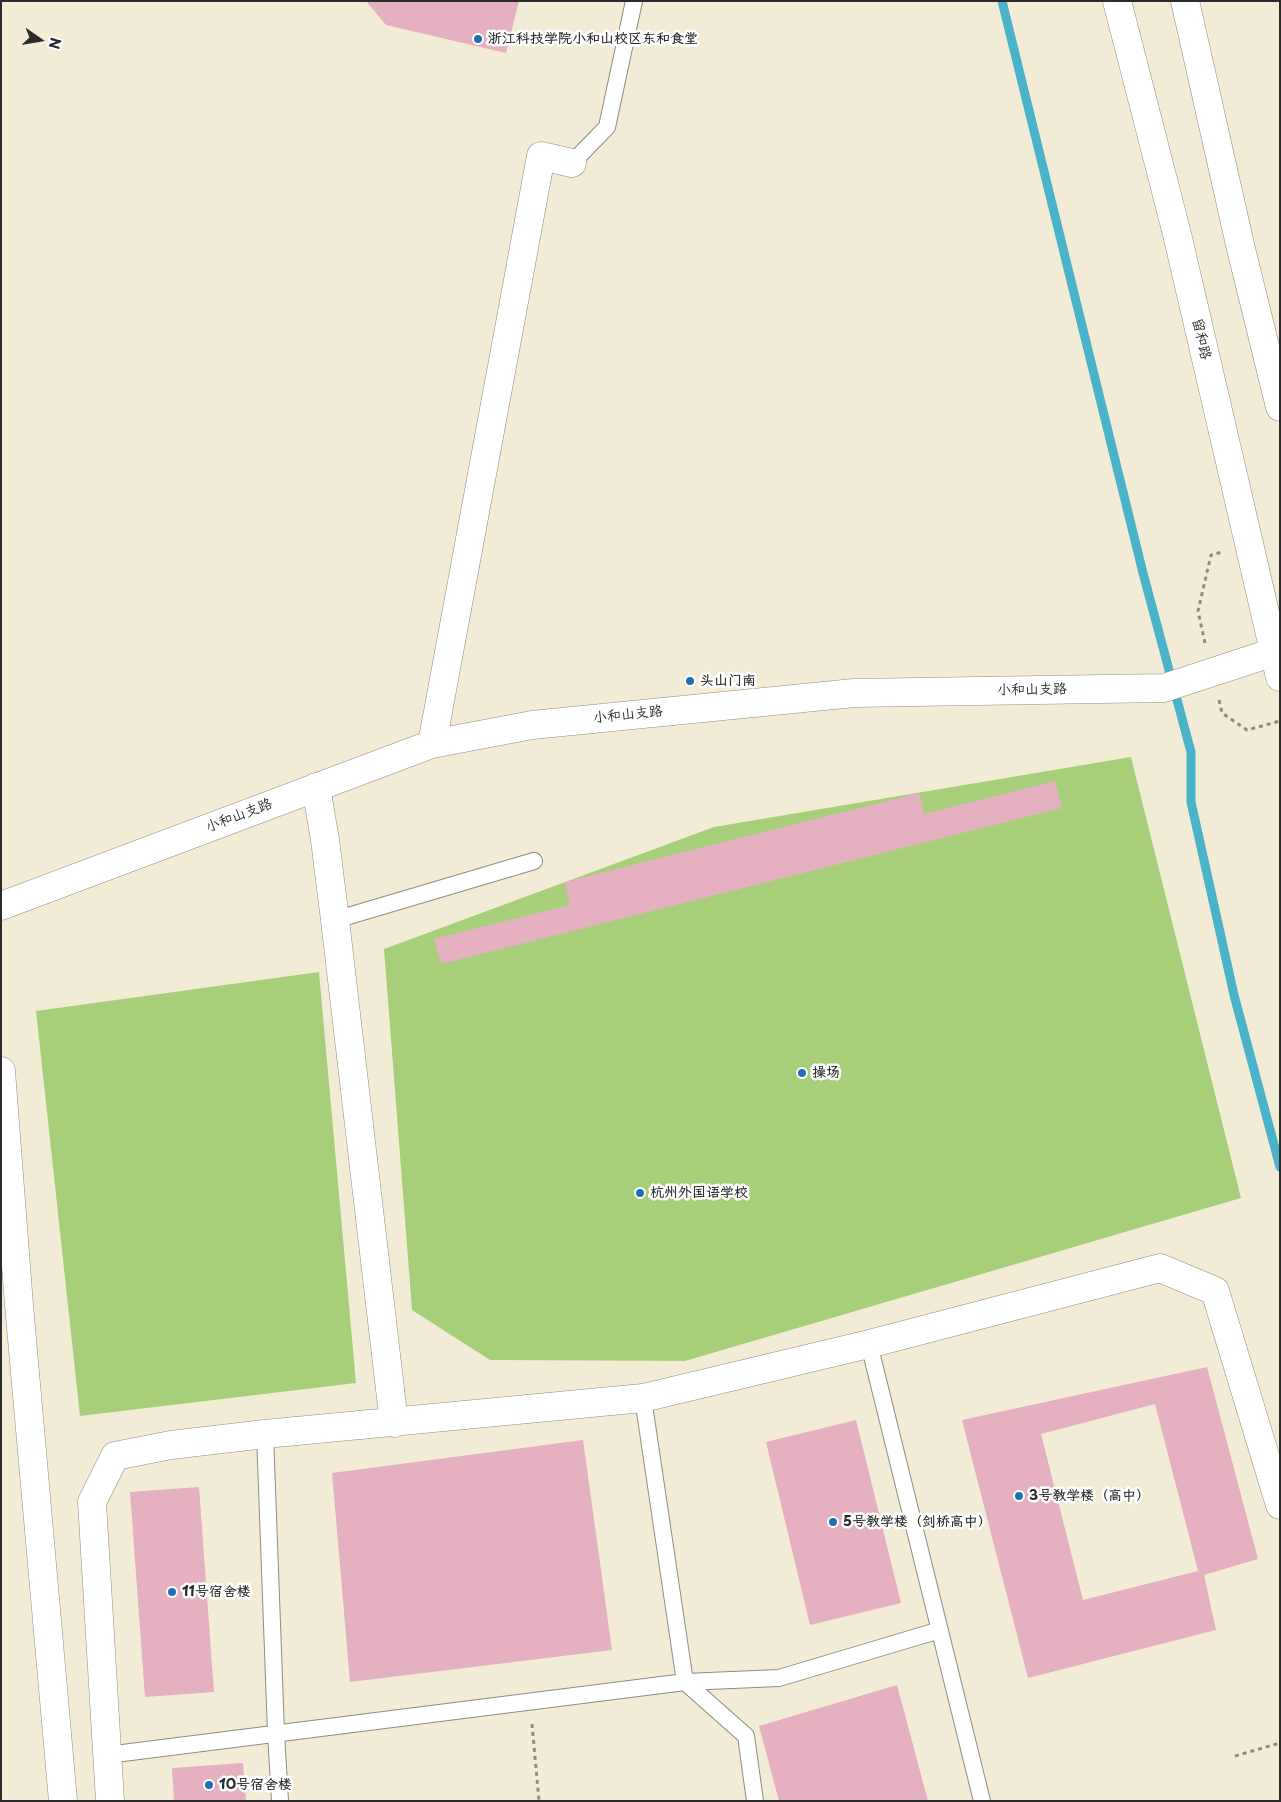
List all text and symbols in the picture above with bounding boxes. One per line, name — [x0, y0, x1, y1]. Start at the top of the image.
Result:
north arrow — [15, 15, 65, 65]
place label: 浙江科技学院小和山校区东和食堂 — [488, 31, 698, 47]
marker: 浙江科技学院小和山校区东和食堂 — [472, 33, 484, 45]
text: N — [44, 36, 67, 51]
street label: 留和路 — [1188, 317, 1214, 361]
place label: 头山门南 — [700, 673, 756, 689]
marker: 头山门南 — [684, 675, 696, 687]
street label: 小和山支路 — [997, 681, 1067, 699]
street label: 小和山支路 — [592, 703, 664, 727]
street label: 小和山支路 — [203, 796, 275, 836]
place label: 操场 — [812, 1065, 840, 1081]
marker: 操场 — [796, 1067, 808, 1079]
place label: 杭州外国语学校 — [650, 1185, 748, 1201]
marker: 杭州外国语学校 — [634, 1187, 646, 1199]
place label: 3号教学楼（高中） — [1029, 1488, 1150, 1504]
marker: 3号教学楼（高中） — [1013, 1490, 1025, 1502]
place label: 5号教学楼（剑桥高中） — [843, 1514, 992, 1530]
marker: 5号教学楼（剑桥高中） — [827, 1516, 839, 1528]
place label: 11号宿舍楼 — [182, 1584, 251, 1600]
marker: 11号宿舍楼 — [166, 1586, 178, 1598]
place label: 10号宿舍楼 — [219, 1777, 292, 1793]
marker: 10号宿舍楼 — [203, 1779, 215, 1791]

